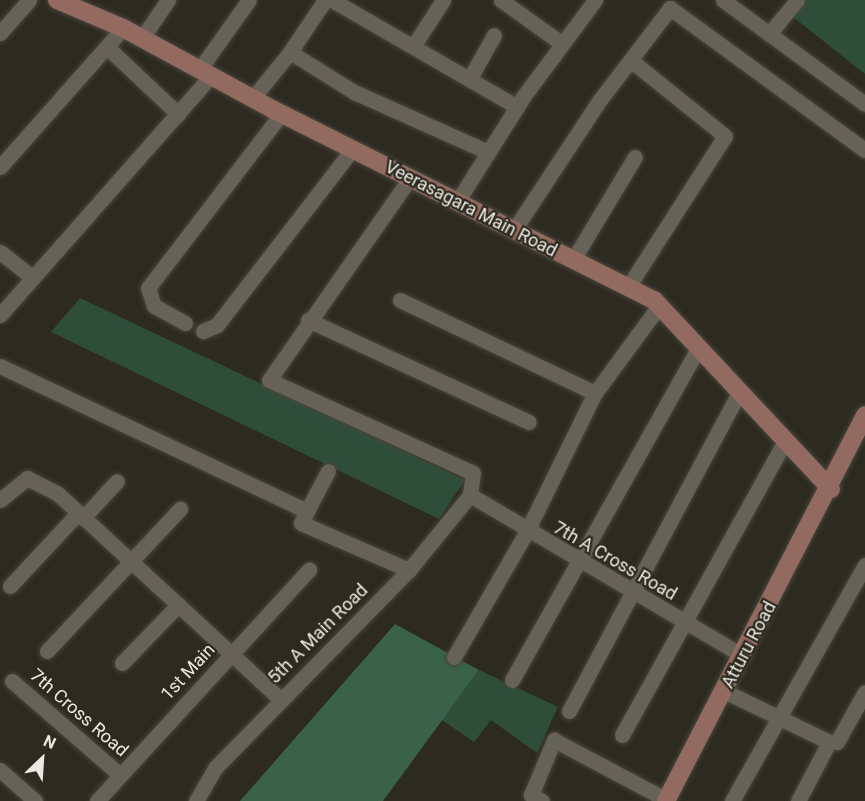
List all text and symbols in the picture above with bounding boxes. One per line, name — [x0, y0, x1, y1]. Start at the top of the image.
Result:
street label: Veerasagara Main Road — [381, 156, 561, 262]
street label: 7th A Cross Road — [549, 517, 681, 605]
street label: 5th A Main Road — [264, 580, 372, 688]
street label: Atturu Road — [717, 598, 781, 692]
street label: 1st Main — [156, 639, 220, 705]
street label: 7th Cross Road — [26, 665, 132, 761]
north arrow — [12, 729, 72, 789]
text: N — [41, 731, 59, 753]

